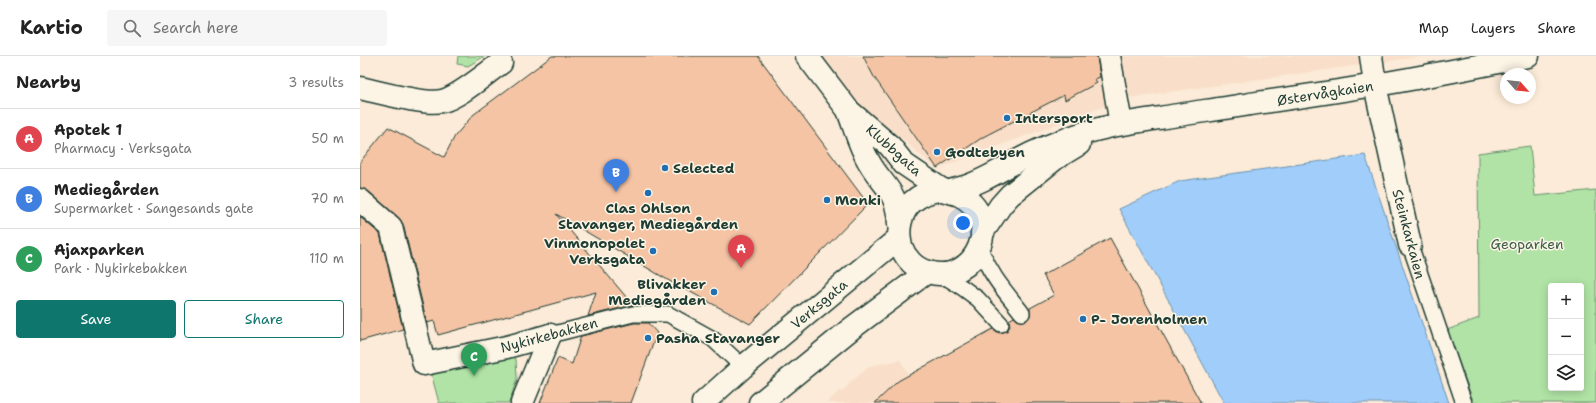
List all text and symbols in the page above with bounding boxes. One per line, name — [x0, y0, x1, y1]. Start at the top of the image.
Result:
search box — [107, 10, 387, 46]
text: Kartio — [20, 15, 83, 40]
icon: search — [121, 17, 143, 39]
text: Search here — [153, 18, 239, 38]
text: Map — [1419, 19, 1449, 37]
text: Layers — [1471, 19, 1515, 37]
text: Share — [1537, 19, 1576, 37]
north arrow — [1500, 68, 1536, 104]
text: Nearby — [16, 71, 81, 93]
text: 3 results — [288, 74, 344, 91]
street label: Østervågkaien — [1276, 76, 1375, 110]
place label: Intersport — [1015, 109, 1093, 127]
marker: Intersport — [1002, 113, 1012, 123]
text: Apotek 1 — [54, 120, 122, 140]
street label: Klubbgata — [862, 120, 926, 180]
text: A — [24, 130, 34, 147]
text: 50 m — [311, 130, 344, 147]
text: Pharmacy · Verksgata — [54, 140, 192, 157]
place label: Godtebyen — [945, 143, 1025, 161]
marker: Godtebyen — [932, 147, 942, 157]
pin: B — [603, 159, 629, 192]
place label: Selected — [673, 159, 735, 177]
marker: Selected — [660, 163, 670, 173]
text: Mediegården — [54, 180, 159, 200]
street label: Steinkarkaien — [1388, 187, 1430, 281]
marker: Clas Ohlson Stavanger, Mediegården — [643, 188, 653, 198]
text: B — [25, 190, 33, 207]
text: 70 m — [310, 190, 344, 207]
place label: Monki — [835, 191, 881, 209]
marker: Monki — [822, 195, 832, 205]
place label: Clas Ohlson Stavanger, Mediegården — [558, 199, 738, 233]
text: Supermarket · Sangesands gate — [54, 200, 254, 217]
your location — [953, 213, 973, 233]
place label: Vinmonopolet Verksgata — [544, 234, 645, 268]
pin: A — [728, 235, 754, 268]
park label: Geoparken — [1490, 235, 1564, 253]
text: Ajaxparken — [54, 240, 144, 260]
marker: Vinmonopolet Verksgata — [648, 246, 658, 256]
text: C — [25, 250, 33, 267]
text: 110 m — [309, 250, 344, 267]
text: Park · Nykirkebakken — [54, 260, 187, 277]
place label: Blivakker Mediegården — [608, 275, 706, 309]
street label: Verksgata — [787, 275, 851, 333]
map controls — [1548, 283, 1584, 391]
button: + — [1548, 283, 1584, 319]
marker: Blivakker Mediegården — [709, 287, 719, 297]
button: Save — [16, 300, 176, 338]
button: Share — [184, 300, 344, 338]
place label: P- Jorenholmen — [1091, 310, 1207, 328]
street label: Nykirkebakken — [498, 313, 600, 357]
marker: P- Jorenholmen — [1078, 314, 1088, 324]
button: − — [1548, 319, 1584, 355]
place label: Pasha Stavanger — [656, 329, 780, 347]
marker: Pasha Stavanger — [643, 333, 653, 343]
pin: C — [461, 343, 487, 376]
button: layers — [1548, 355, 1584, 391]

